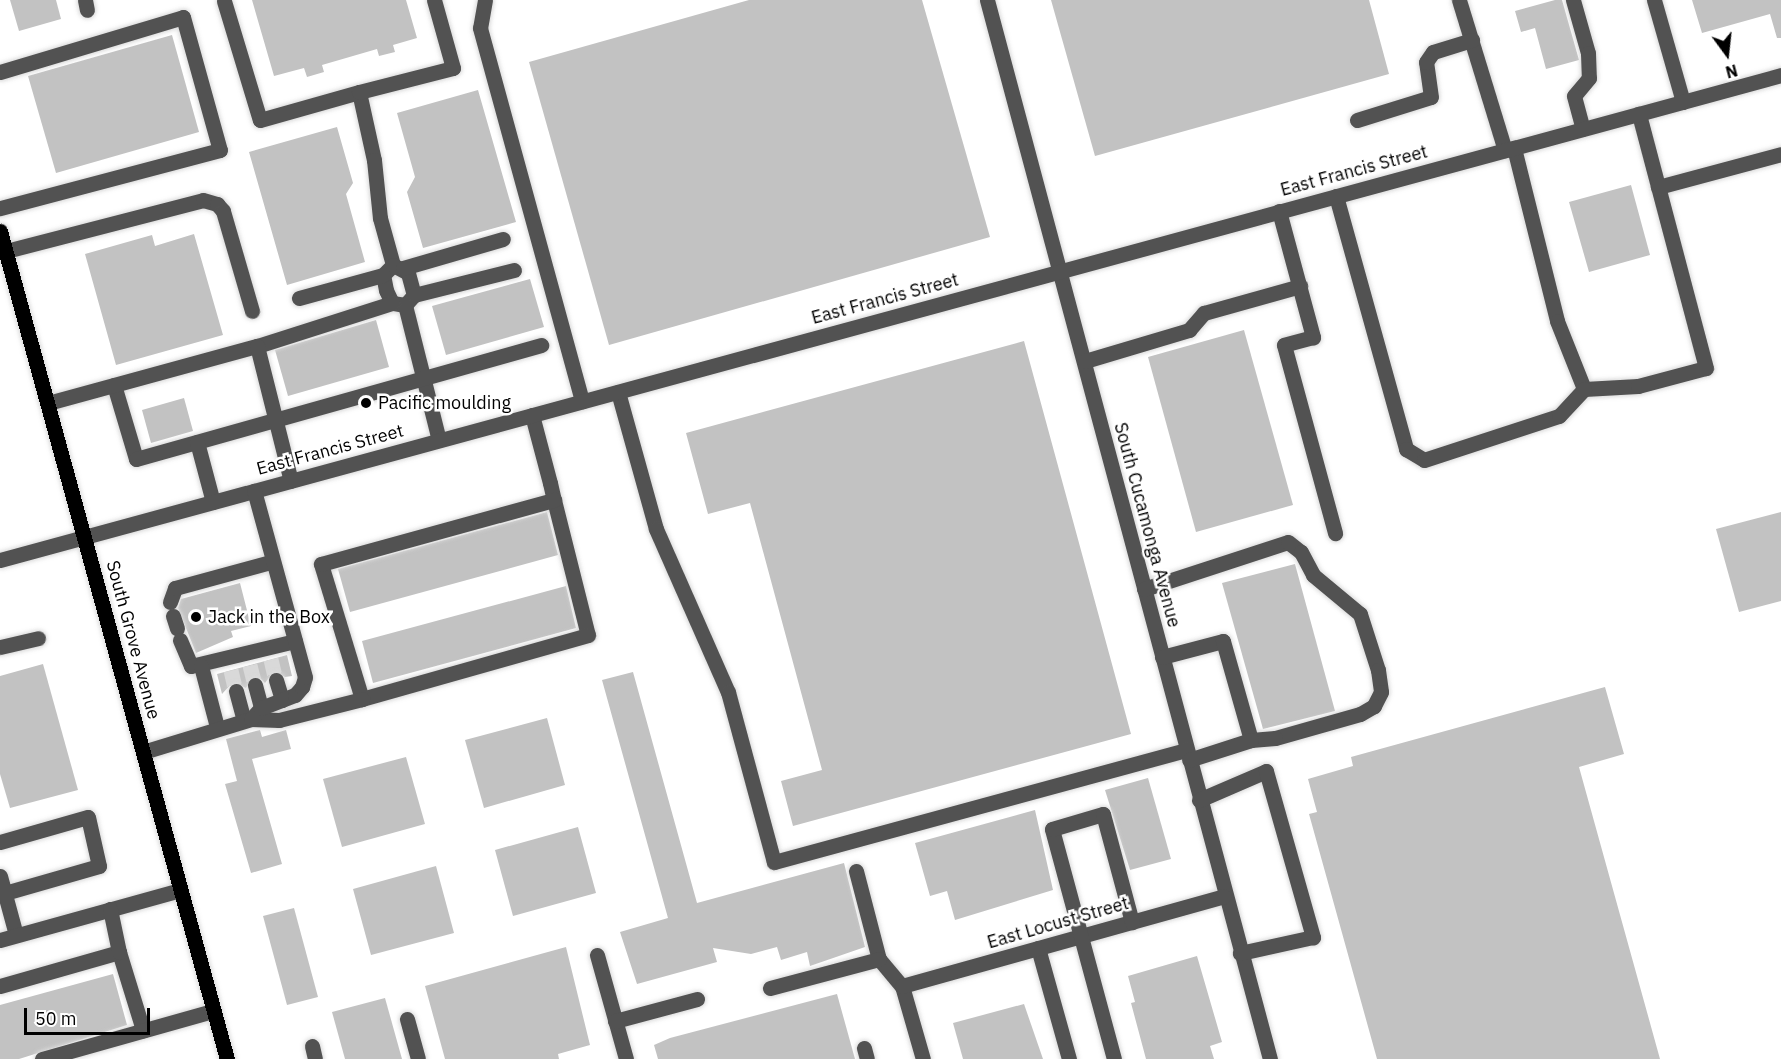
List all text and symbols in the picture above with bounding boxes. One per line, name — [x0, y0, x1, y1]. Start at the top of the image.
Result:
north arrow — [1697, 24, 1757, 84]
text: N — [1723, 60, 1740, 83]
street label: East Francis Street — [1278, 141, 1430, 201]
street label: East Francis Street — [809, 269, 961, 329]
place label: Pacific moulding — [378, 392, 511, 414]
marker: Pacific moulding — [359, 396, 373, 410]
street label: East Francis Street — [254, 420, 406, 480]
street label: South Cucamonga Avenue — [1109, 420, 1185, 630]
street label: South Grove Avenue — [101, 558, 165, 722]
place label: Jack in the Box — [208, 606, 330, 628]
marker: Jack in the Box — [189, 610, 203, 624]
street label: East Locust Street — [985, 892, 1131, 954]
scale bar — [27, 996, 153, 1034]
text: 50 m — [35, 1007, 77, 1030]

